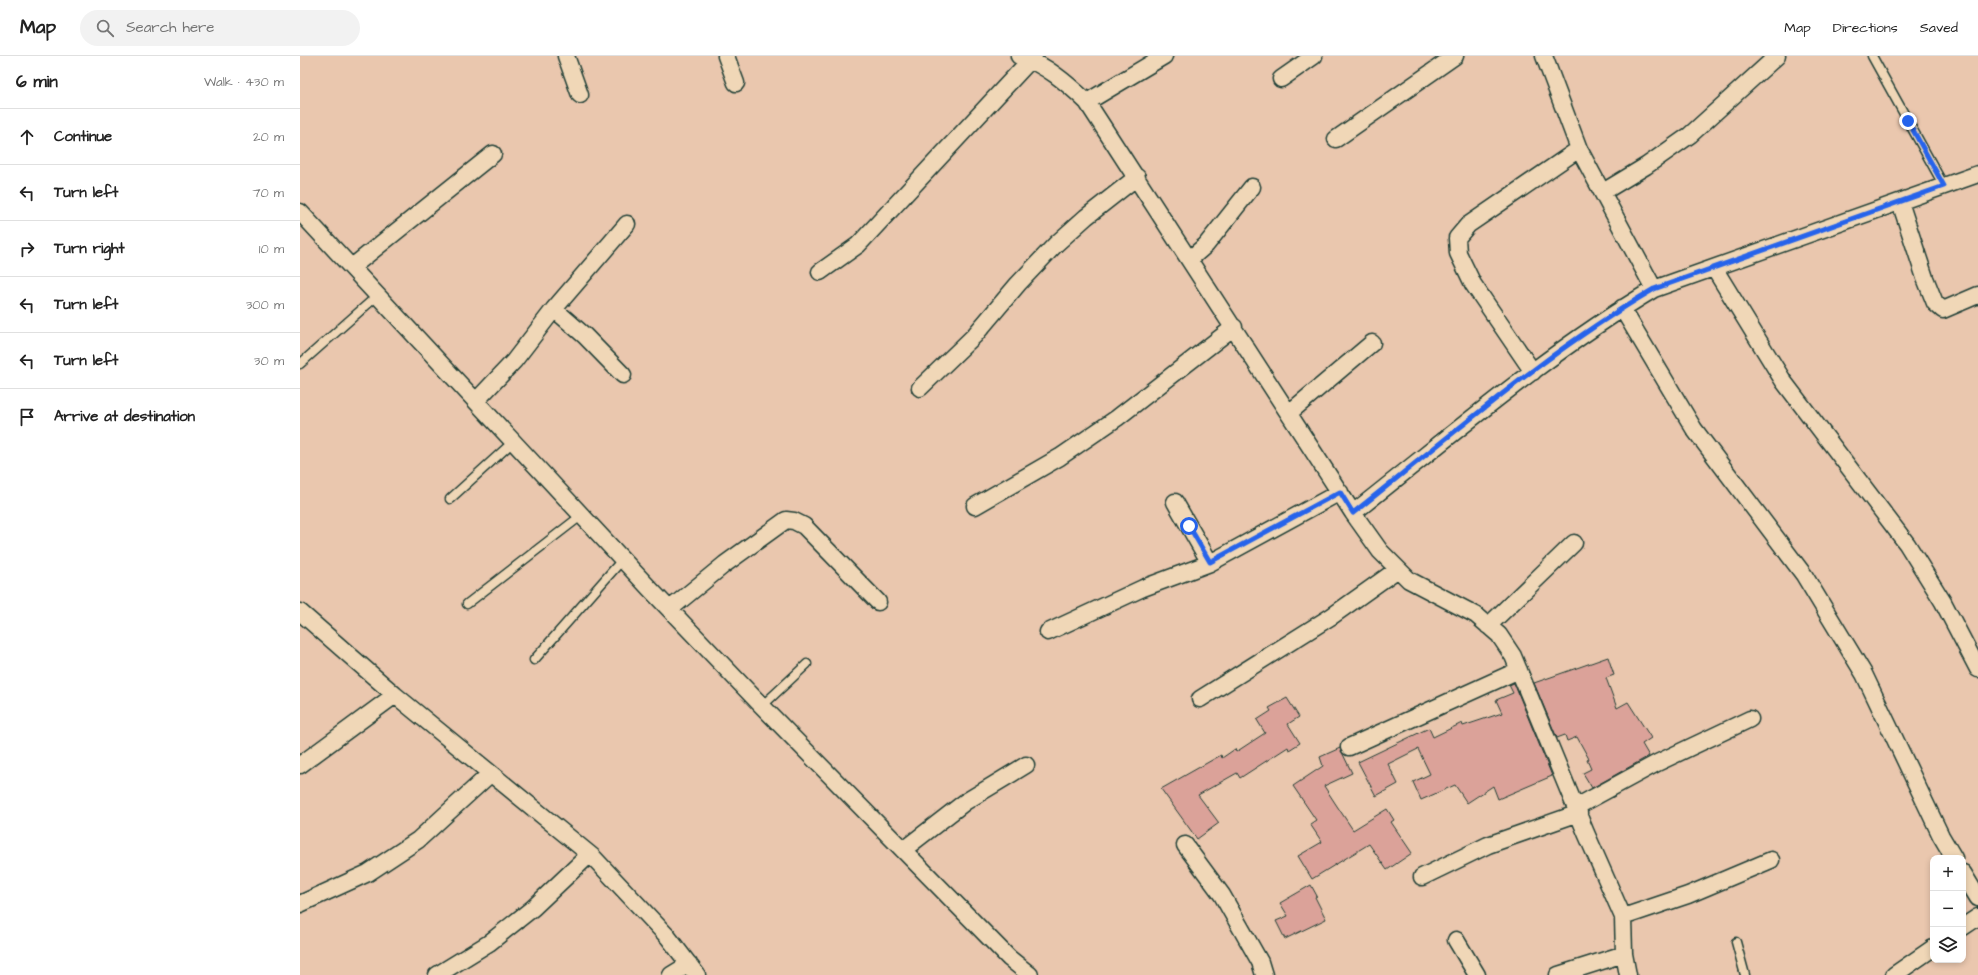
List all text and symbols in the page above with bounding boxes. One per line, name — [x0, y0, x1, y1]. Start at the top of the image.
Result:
search box — [80, 10, 360, 46]
text: Map — [20, 14, 56, 41]
icon: search — [94, 17, 116, 39]
text: Search here — [126, 17, 215, 38]
text: Map — [1784, 18, 1811, 38]
text: Directions — [1833, 18, 1898, 38]
text: Saved — [1920, 18, 1958, 38]
text: 6 min — [16, 70, 58, 94]
text: Walk · 430 m — [204, 73, 284, 91]
route end — [1899, 112, 1917, 130]
icon: ahead — [16, 126, 38, 148]
text: Continue — [54, 126, 112, 147]
text: 20 m — [253, 128, 284, 146]
icon: left — [16, 182, 38, 204]
text: Turn left — [54, 182, 118, 203]
text: 70 m — [252, 184, 284, 202]
icon: right — [16, 238, 38, 260]
text: Turn right — [54, 238, 125, 259]
text: 10 m — [259, 240, 284, 258]
icon: left — [16, 294, 38, 316]
text: Turn left — [54, 294, 118, 315]
text: 300 m — [246, 296, 284, 314]
icon: left — [16, 350, 38, 372]
text: Turn left — [54, 350, 118, 371]
text: 30 m — [254, 352, 284, 370]
icon: arrive — [16, 406, 38, 428]
text: Arrive at destination — [54, 406, 195, 427]
route start — [1180, 517, 1198, 535]
map controls — [1930, 855, 1966, 963]
button: + — [1930, 855, 1966, 891]
button: − — [1930, 891, 1966, 927]
button: layers — [1930, 927, 1966, 963]

